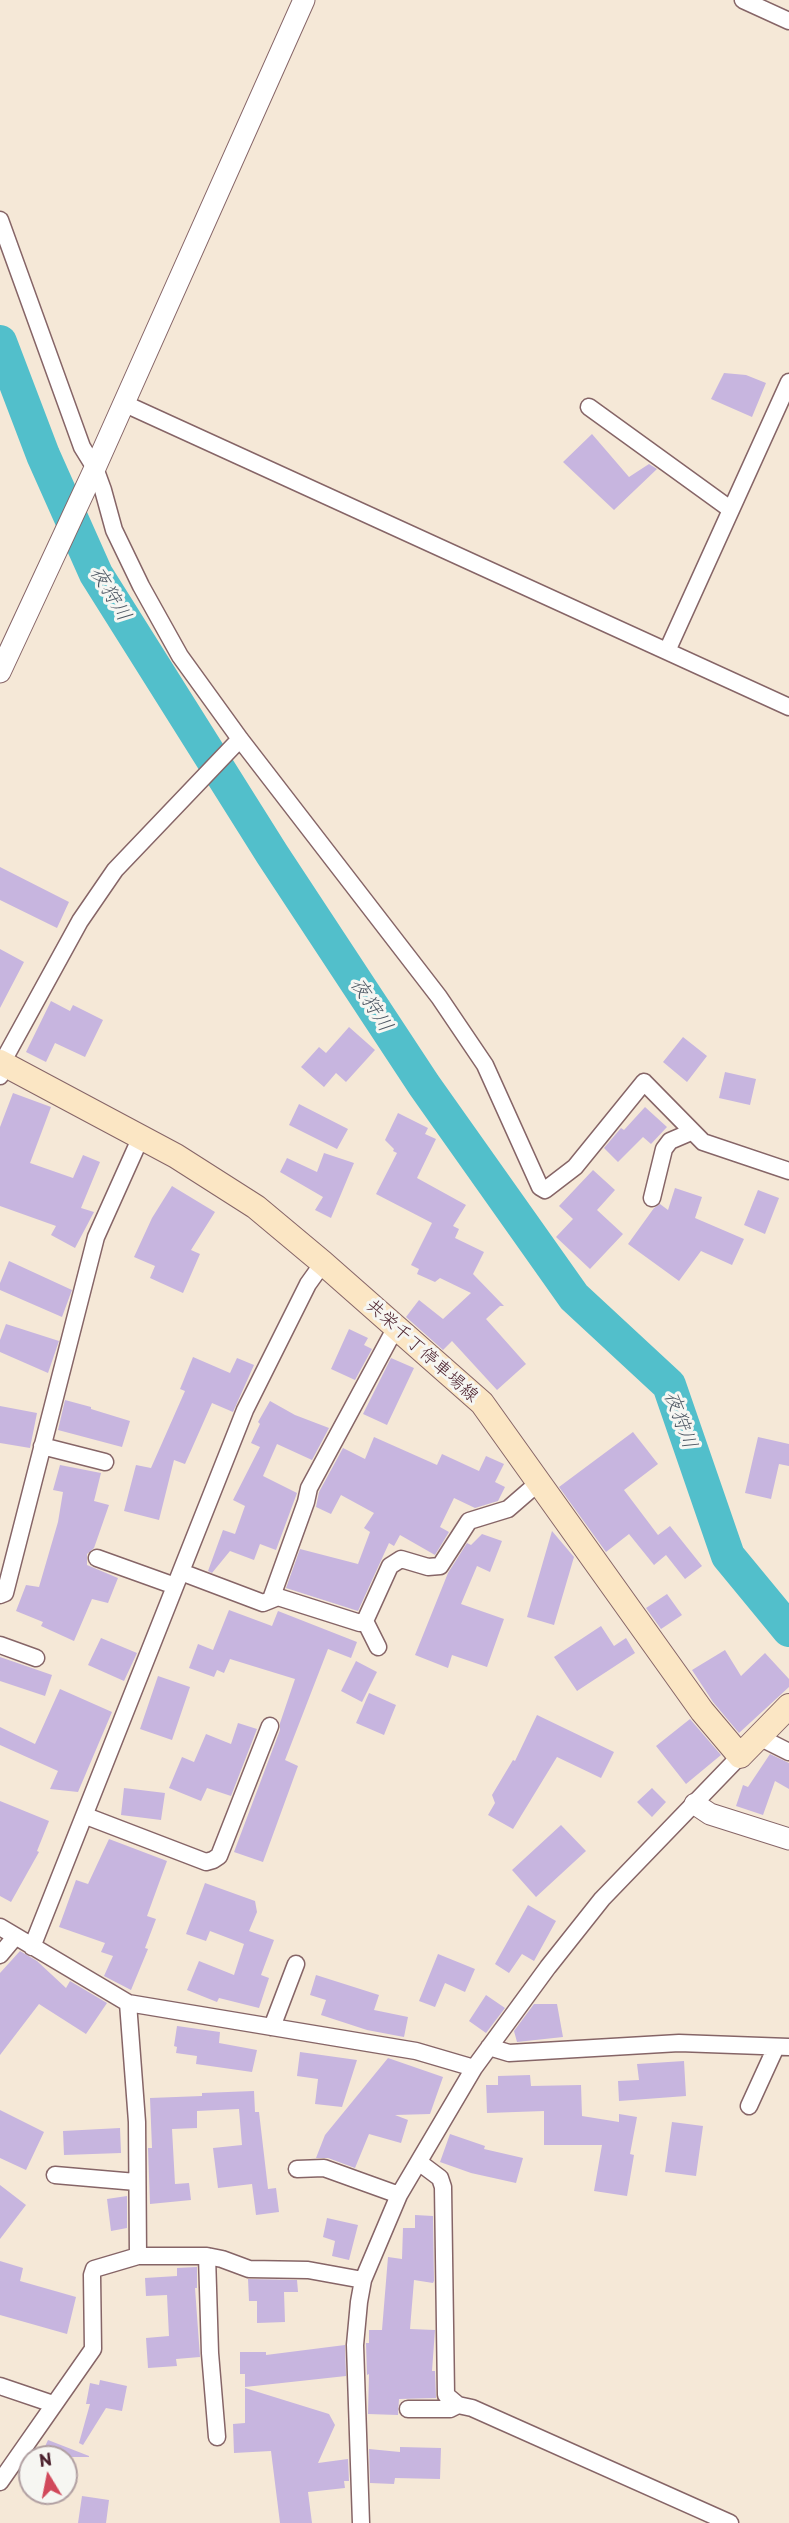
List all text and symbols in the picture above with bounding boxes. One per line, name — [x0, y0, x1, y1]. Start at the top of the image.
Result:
water label: 夜狩川 — [84, 562, 136, 626]
water label: 夜狩川 — [345, 973, 397, 1037]
street label: 共栄千丁停車場線 — [361, 1295, 483, 1407]
water label: 夜狩川 — [658, 1388, 702, 1452]
north arrow — [18, 2445, 78, 2505]
text: N — [37, 2446, 54, 2472]

